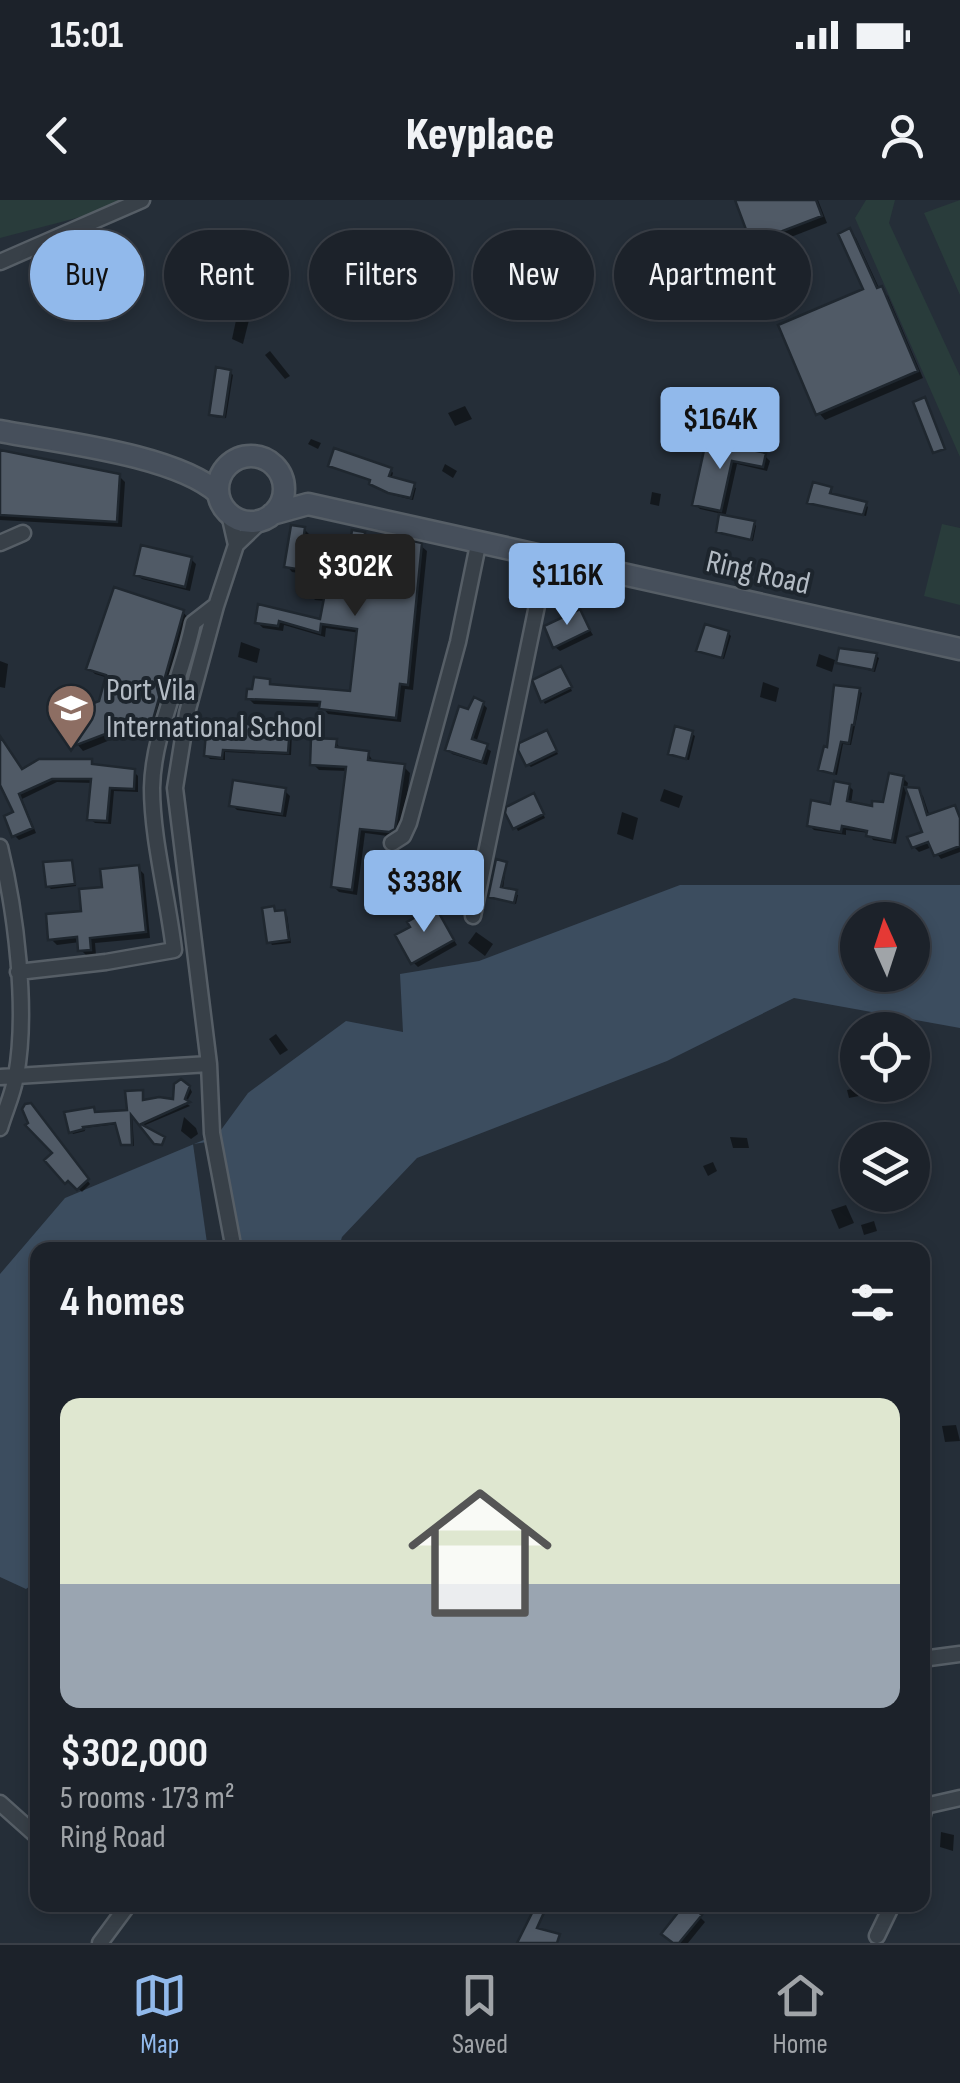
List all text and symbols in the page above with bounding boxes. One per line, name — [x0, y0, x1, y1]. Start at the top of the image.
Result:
text: 15:01 — [50, 13, 123, 58]
icon: back — [30, 108, 85, 163]
text: Keyplace — [406, 108, 554, 163]
icon: person — [875, 108, 930, 163]
chip: Buy — [30, 230, 144, 320]
chip: Rent — [164, 230, 289, 320]
chip: Filters — [309, 230, 453, 320]
chip: New — [473, 230, 594, 320]
chip: Apartment — [614, 230, 811, 320]
pin: $164K — [650, 387, 790, 472]
text: $164K — [683, 400, 757, 439]
pin: $302K — [285, 534, 425, 619]
street label: Ring Road — [702, 542, 814, 604]
pin: $116K — [497, 543, 637, 628]
text: $302K — [317, 547, 393, 586]
text: $116K — [531, 556, 603, 595]
place label: Port Vila International School — [106, 671, 323, 747]
school or university icon: Port Vila International School — [45, 682, 97, 750]
pin: $338K — [354, 850, 494, 935]
text: $338K — [386, 863, 462, 902]
north arrow — [840, 902, 930, 992]
map controls — [840, 902, 930, 1212]
button: locate — [840, 1012, 930, 1102]
button: layers — [840, 1122, 930, 1212]
icon: filters — [845, 1275, 900, 1330]
text: 4 homes — [60, 1277, 185, 1328]
icon: home — [390, 1463, 570, 1643]
text: $302,000 — [60, 1728, 208, 1779]
text: 5 rooms · 173 m² — [60, 1779, 235, 1818]
text: Ring Road — [60, 1818, 166, 1857]
tab: Map — [132, 1968, 187, 2061]
tab: Saved — [452, 1968, 508, 2061]
tab: Home — [773, 1968, 828, 2061]

